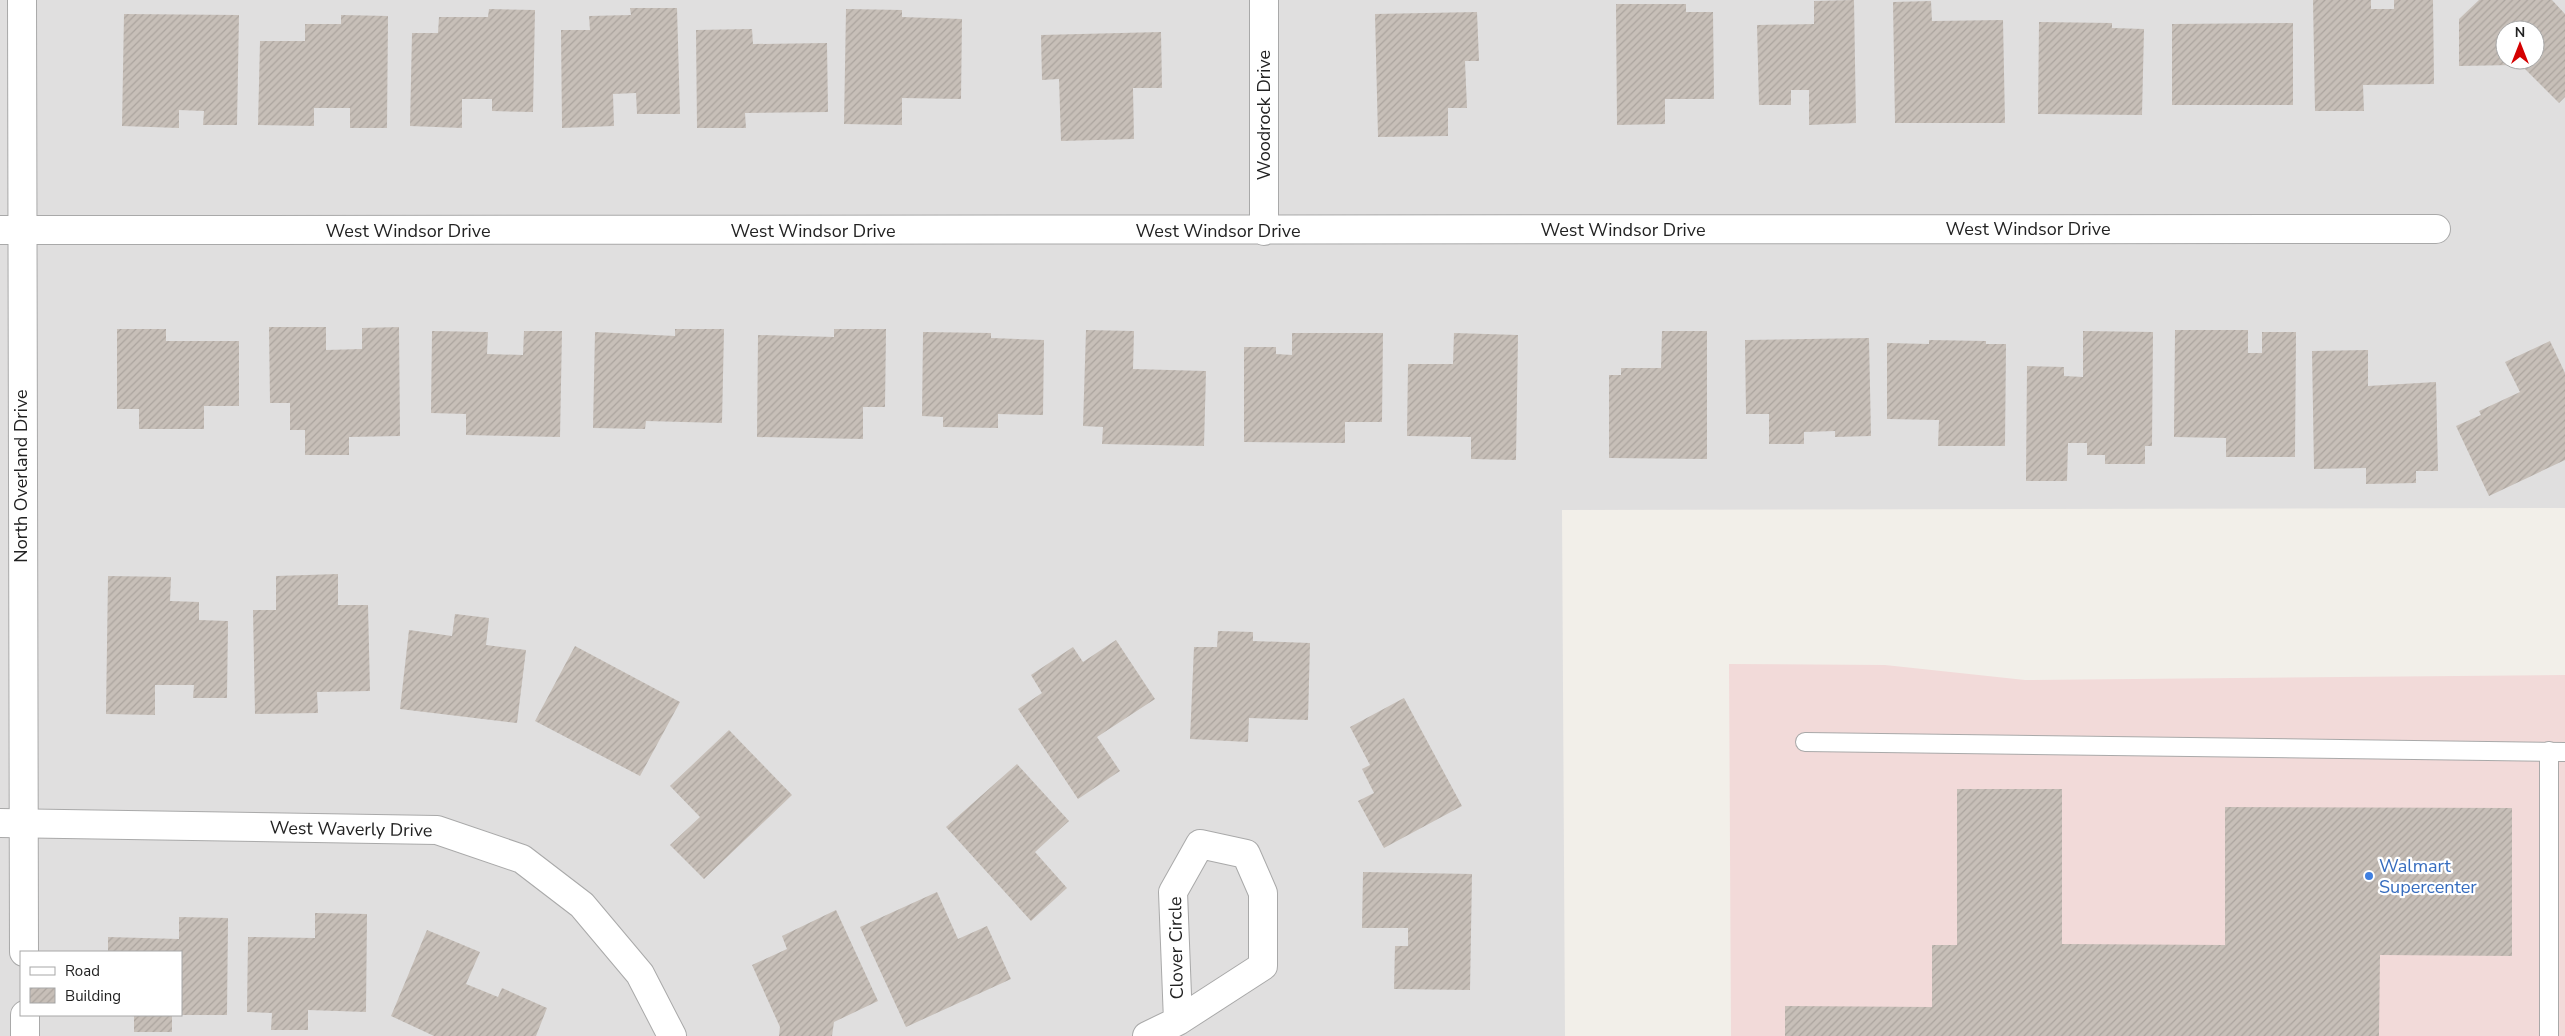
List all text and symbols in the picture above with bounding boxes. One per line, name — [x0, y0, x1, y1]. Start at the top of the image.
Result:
north arrow — [2495, 20, 2545, 70]
text: N — [2515, 23, 2525, 42]
street label: Woodrock Drive — [1252, 50, 1276, 180]
street label: West Windsor Drive — [1946, 217, 2110, 241]
street label: West Windsor Drive — [1541, 218, 1705, 242]
street label: West Windsor Drive — [326, 219, 490, 243]
street label: West Windsor Drive — [731, 219, 895, 243]
street label: West Windsor Drive — [1136, 219, 1300, 243]
street label: North Overland Drive — [9, 389, 33, 563]
street label: West Waverly Drive — [269, 816, 433, 842]
place label: Walmart Supercenter — [2379, 854, 2477, 899]
marker: Walmart Supercenter — [2363, 870, 2375, 882]
street label: Clover Circle — [1163, 896, 1189, 1000]
legend — [20, 951, 182, 1016]
text: Road — [65, 961, 100, 981]
text: Building — [65, 986, 121, 1006]

